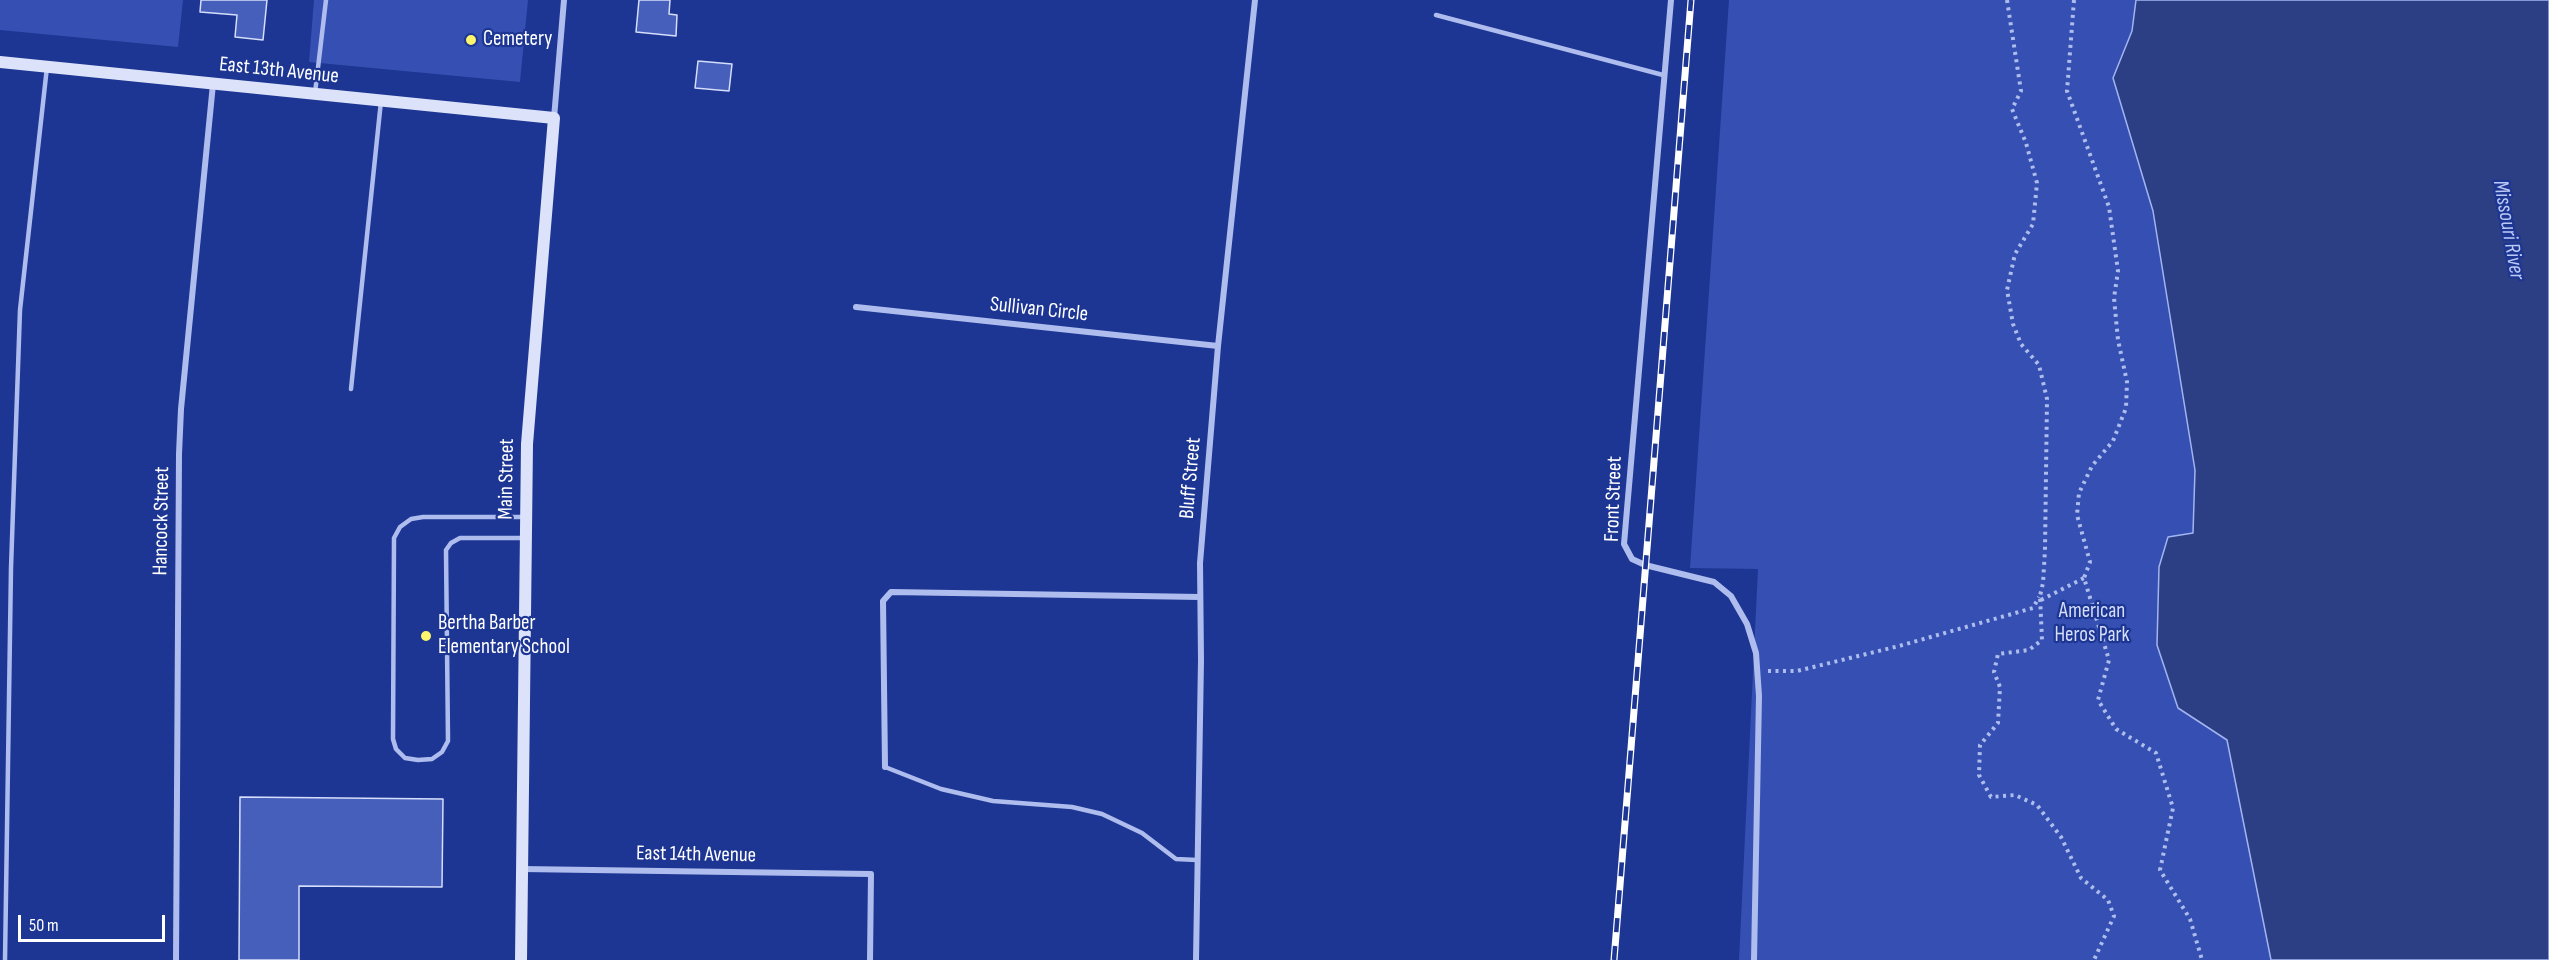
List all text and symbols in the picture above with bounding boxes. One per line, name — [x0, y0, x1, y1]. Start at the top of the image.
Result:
place label: Cemetery — [483, 27, 552, 53]
marker: Cemetery — [464, 33, 478, 47]
street label: East 13th Avenue — [218, 52, 340, 90]
water label: Missouri River — [2486, 178, 2530, 282]
street label: Sullivan Circle — [989, 292, 1089, 328]
street label: Bluff Street — [1175, 436, 1207, 520]
street label: Main Street — [494, 438, 520, 520]
street label: Front Street — [1600, 456, 1628, 542]
street label: Hancock Street — [148, 466, 176, 576]
park label: American Heros Park — [2054, 599, 2130, 649]
place label: Bertha Barber Elementary School — [438, 611, 570, 661]
marker: Bertha Barber Elementary School — [419, 629, 433, 643]
street label: East 14th Avenue — [636, 841, 756, 869]
scale bar — [21, 903, 168, 941]
text: 50 m — [29, 915, 59, 936]

